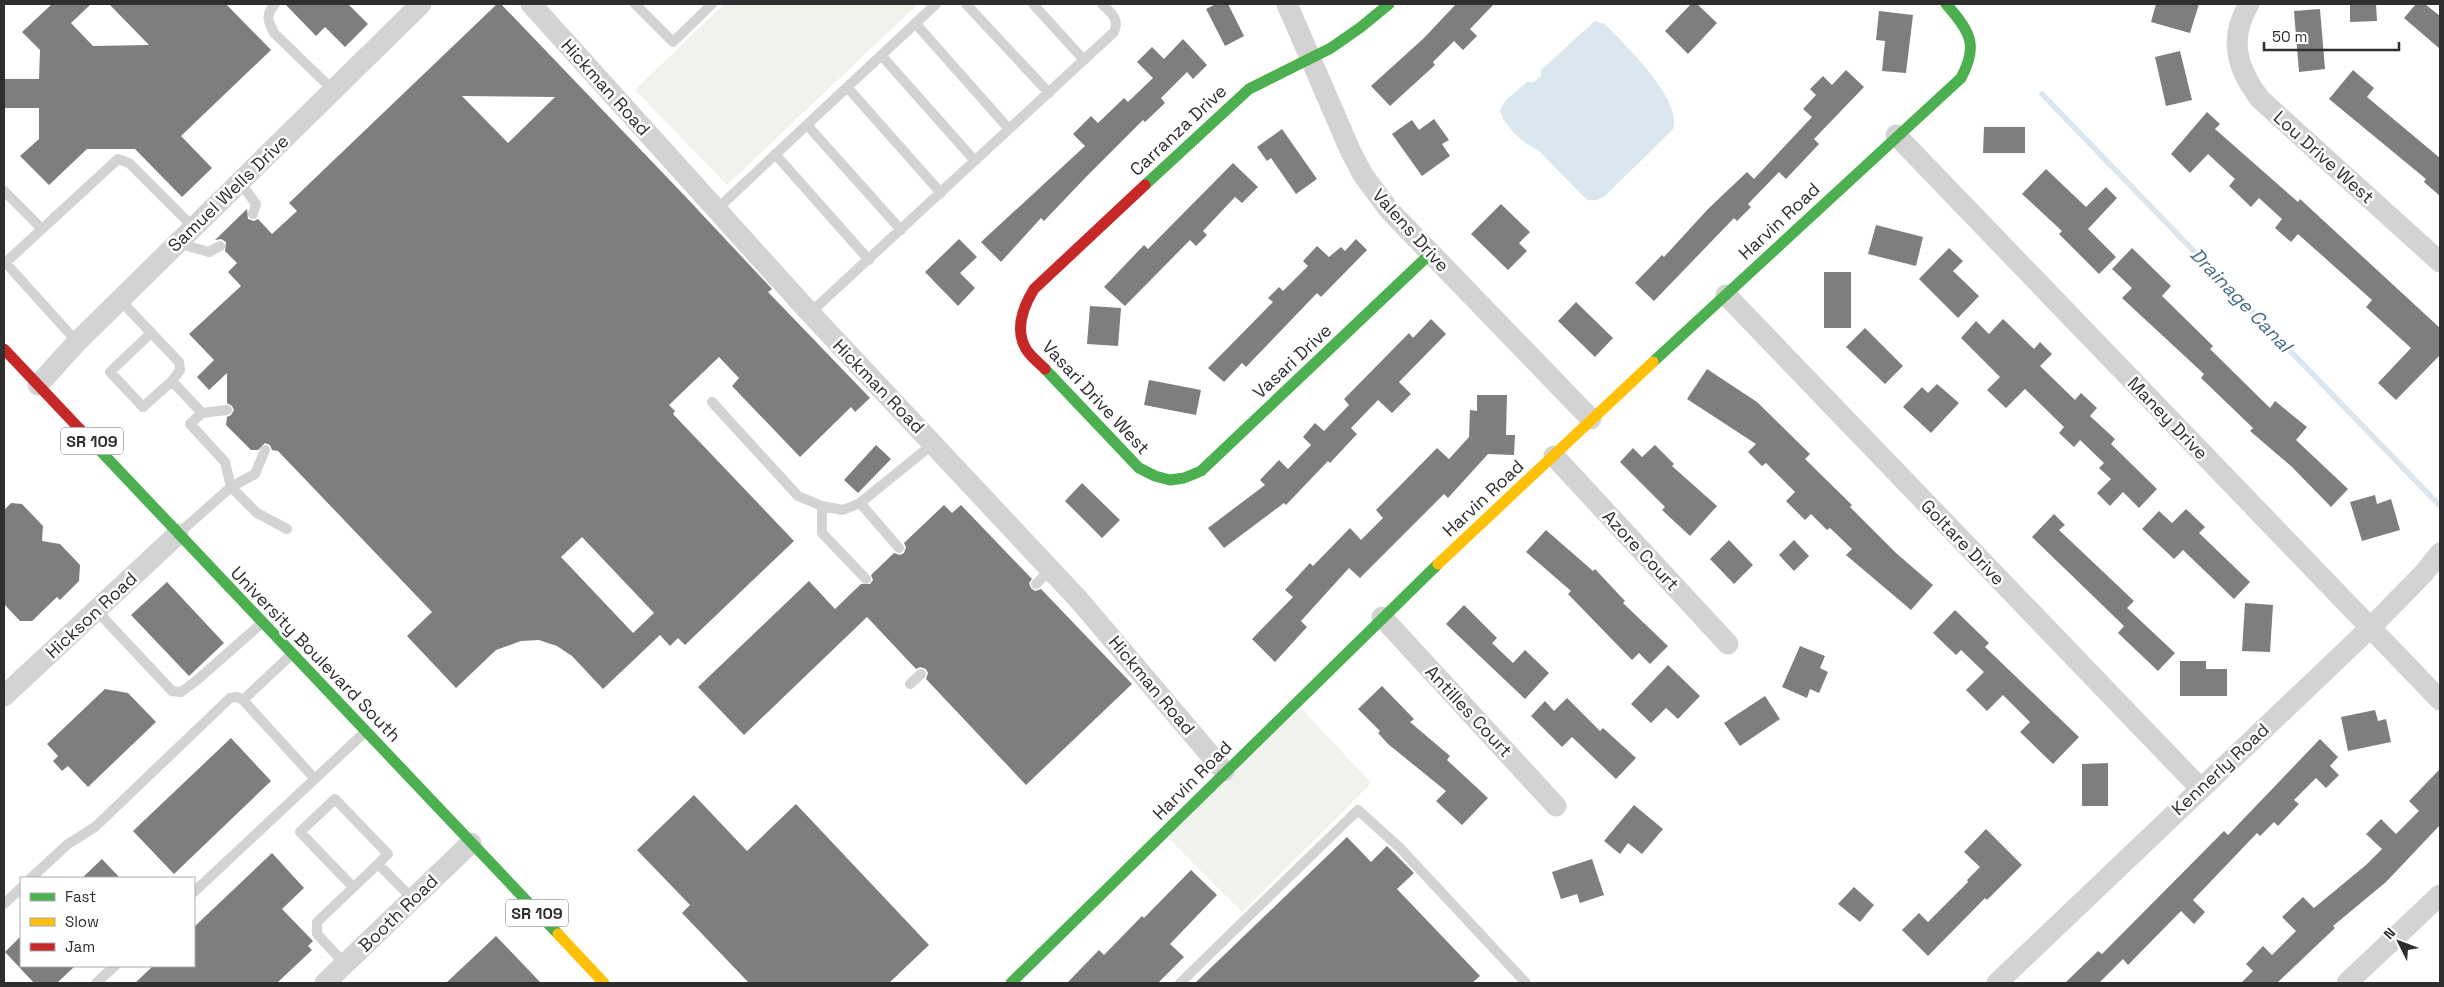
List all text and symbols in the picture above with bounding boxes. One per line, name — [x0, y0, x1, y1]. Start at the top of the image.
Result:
scale bar — [2264, 20, 2399, 52]
text: 50 m — [2272, 27, 2307, 46]
street label: Hickman Road — [557, 34, 655, 140]
street label: Carranza Drive — [1125, 79, 1231, 181]
street label: Lou Drive West — [2269, 106, 2379, 208]
street label: Samuel Wells Drive — [163, 129, 293, 257]
street label: Harvin Road — [1734, 177, 1824, 265]
street label: Valens Drive — [1368, 184, 1454, 276]
water label: Drainage Canal — [2185, 242, 2299, 359]
street label: Vasari Drive — [1248, 319, 1336, 403]
street label: Hickman Road — [828, 334, 930, 438]
street label: Vasari Drive West — [1037, 335, 1155, 459]
street label: Maney Drive — [2123, 372, 2213, 464]
road number: SR 109 — [61, 428, 123, 454]
street label: Harvin Road — [1438, 454, 1528, 542]
street label: Goltare Drive — [1916, 494, 2010, 590]
street label: Azore Court — [1598, 505, 1684, 595]
street label: University Boulevard South — [226, 561, 406, 747]
street label: Hickson Road — [40, 567, 142, 663]
street label: Hickman Road — [1104, 631, 1200, 739]
street label: Antilles Court — [1421, 660, 1517, 762]
street label: Kennerly Road — [2166, 718, 2274, 820]
street label: Harvin Road — [1147, 735, 1237, 825]
street label: Booth Road — [353, 869, 443, 957]
legend — [20, 877, 195, 967]
text: Fast — [65, 887, 96, 906]
road number: SR 109 — [506, 900, 568, 926]
text: Slow — [65, 912, 99, 931]
north arrow — [2374, 917, 2424, 967]
text: N — [2380, 924, 2399, 943]
text: Jam — [65, 937, 95, 956]

